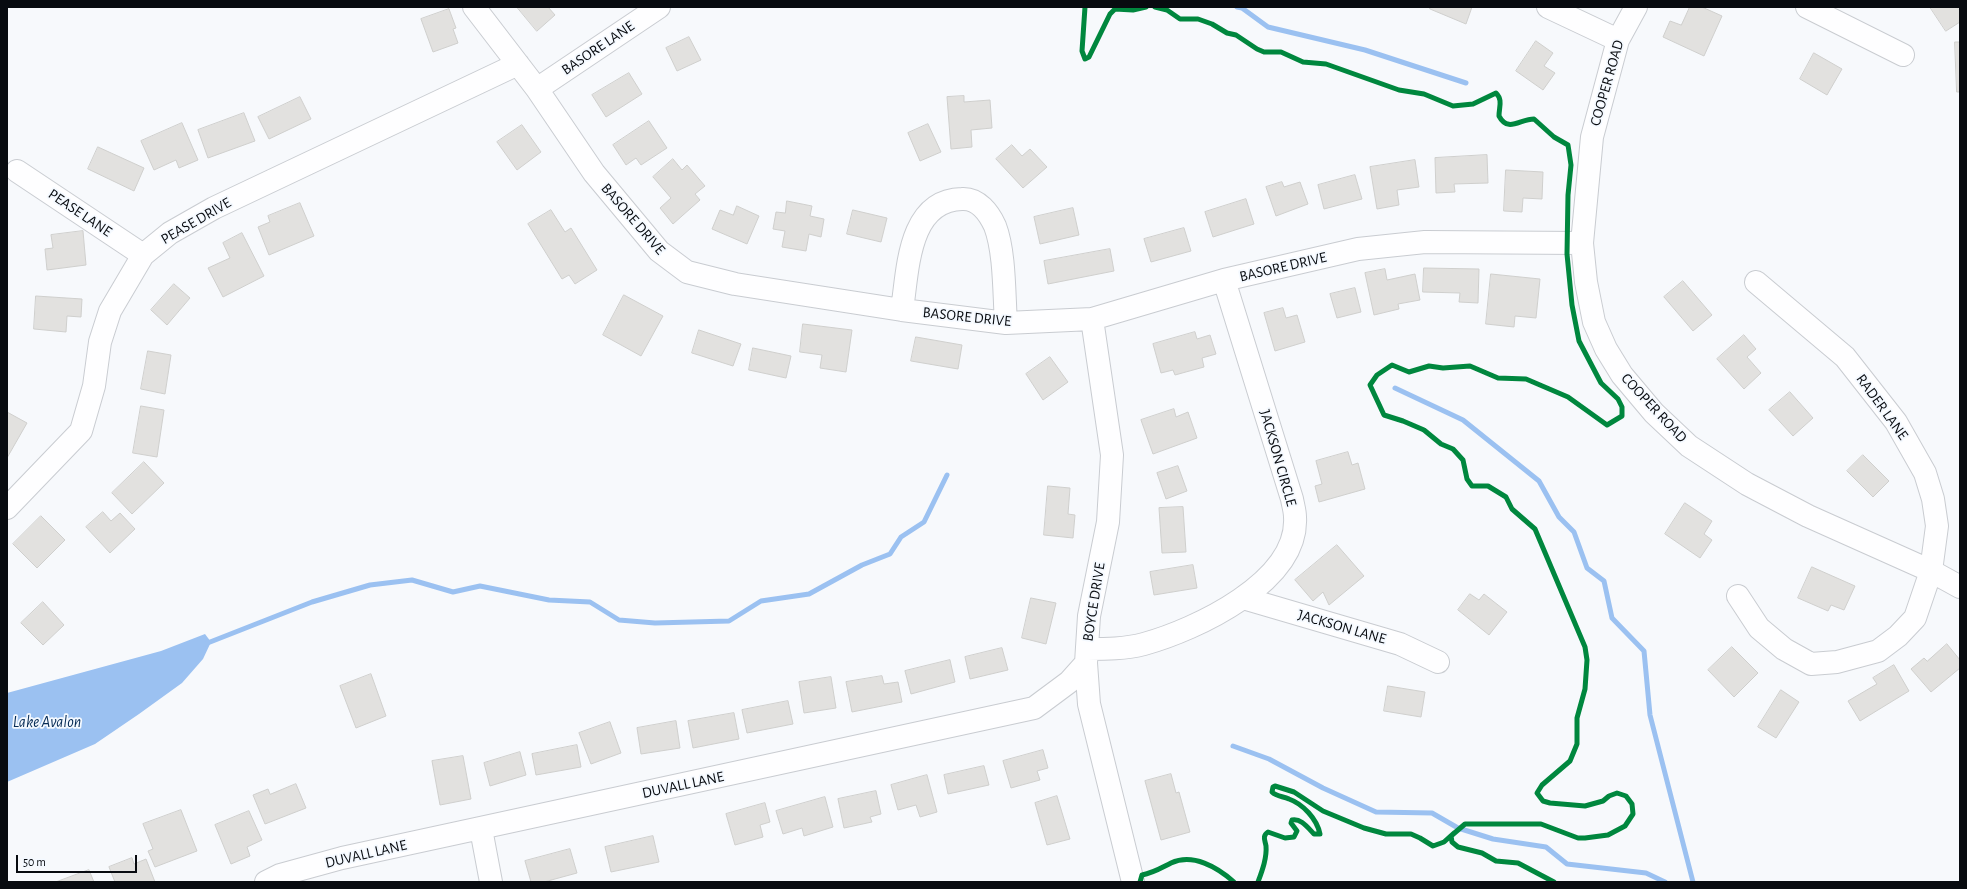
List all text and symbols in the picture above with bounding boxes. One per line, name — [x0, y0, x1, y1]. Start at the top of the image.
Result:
street label: BASORE LANE — [558, 17, 638, 79]
street label: COOPER ROAD — [1586, 38, 1628, 128]
street label: BASORE DRIVE — [597, 180, 669, 258]
street label: PEASE LANE — [45, 185, 115, 241]
street label: PEASE DRIVE — [158, 194, 234, 248]
street label: BASORE DRIVE — [1238, 248, 1328, 286]
street label: BASORE DRIVE — [922, 303, 1012, 331]
street label: COOPER ROAD — [1617, 369, 1691, 447]
street label: RADER LANE — [1852, 371, 1912, 443]
street label: JACKSON CIRCLE — [1256, 408, 1300, 508]
street label: BOYCE DRIVE — [1079, 561, 1109, 643]
street label: JACKSON LANE — [1296, 606, 1388, 648]
water label: Lake Avalon — [13, 712, 81, 732]
street label: DUVALL LANE — [640, 768, 726, 802]
street label: DUVALL LANE — [323, 836, 409, 872]
scale bar — [18, 847, 139, 873]
text: 50 m — [23, 856, 46, 868]

